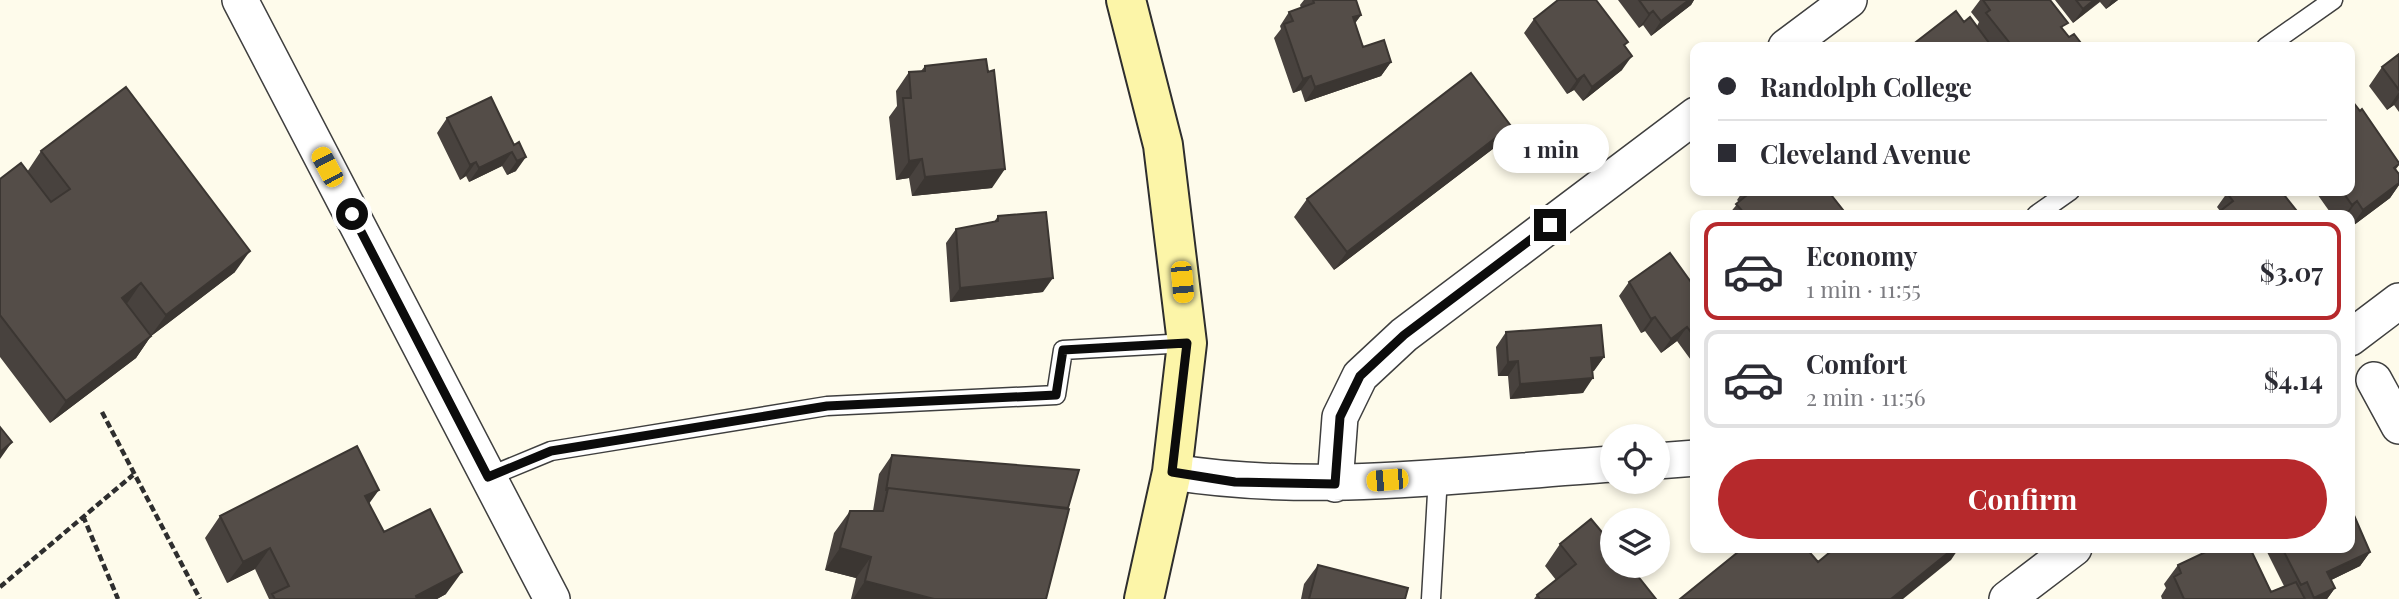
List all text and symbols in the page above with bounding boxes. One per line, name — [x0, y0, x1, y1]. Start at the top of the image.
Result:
text: Randolph College — [1760, 69, 1972, 104]
callout: 1 min — [1492, 124, 1608, 173]
text: 1 min — [1523, 133, 1579, 164]
text: Cleveland Avenue — [1760, 136, 1971, 171]
car — [308, 144, 347, 190]
route start — [336, 198, 368, 230]
route end — [1534, 209, 1566, 241]
text: Economy — [1806, 238, 1917, 273]
icon: car — [1722, 240, 1785, 303]
text: $3.07 — [2260, 254, 2323, 289]
car — [1170, 260, 1195, 304]
text: 1 min · 11:55 — [1806, 273, 1921, 304]
text: Comfort — [1806, 346, 1907, 381]
icon: car — [1722, 348, 1785, 411]
text: $4.14 — [2264, 362, 2323, 397]
text: 2 min · 11:56 — [1806, 381, 1926, 412]
map controls — [1600, 424, 1670, 578]
button: locate — [1600, 424, 1670, 494]
button: Confirm — [1718, 459, 2327, 539]
car — [1366, 468, 1409, 492]
button: layers — [1600, 508, 1670, 578]

